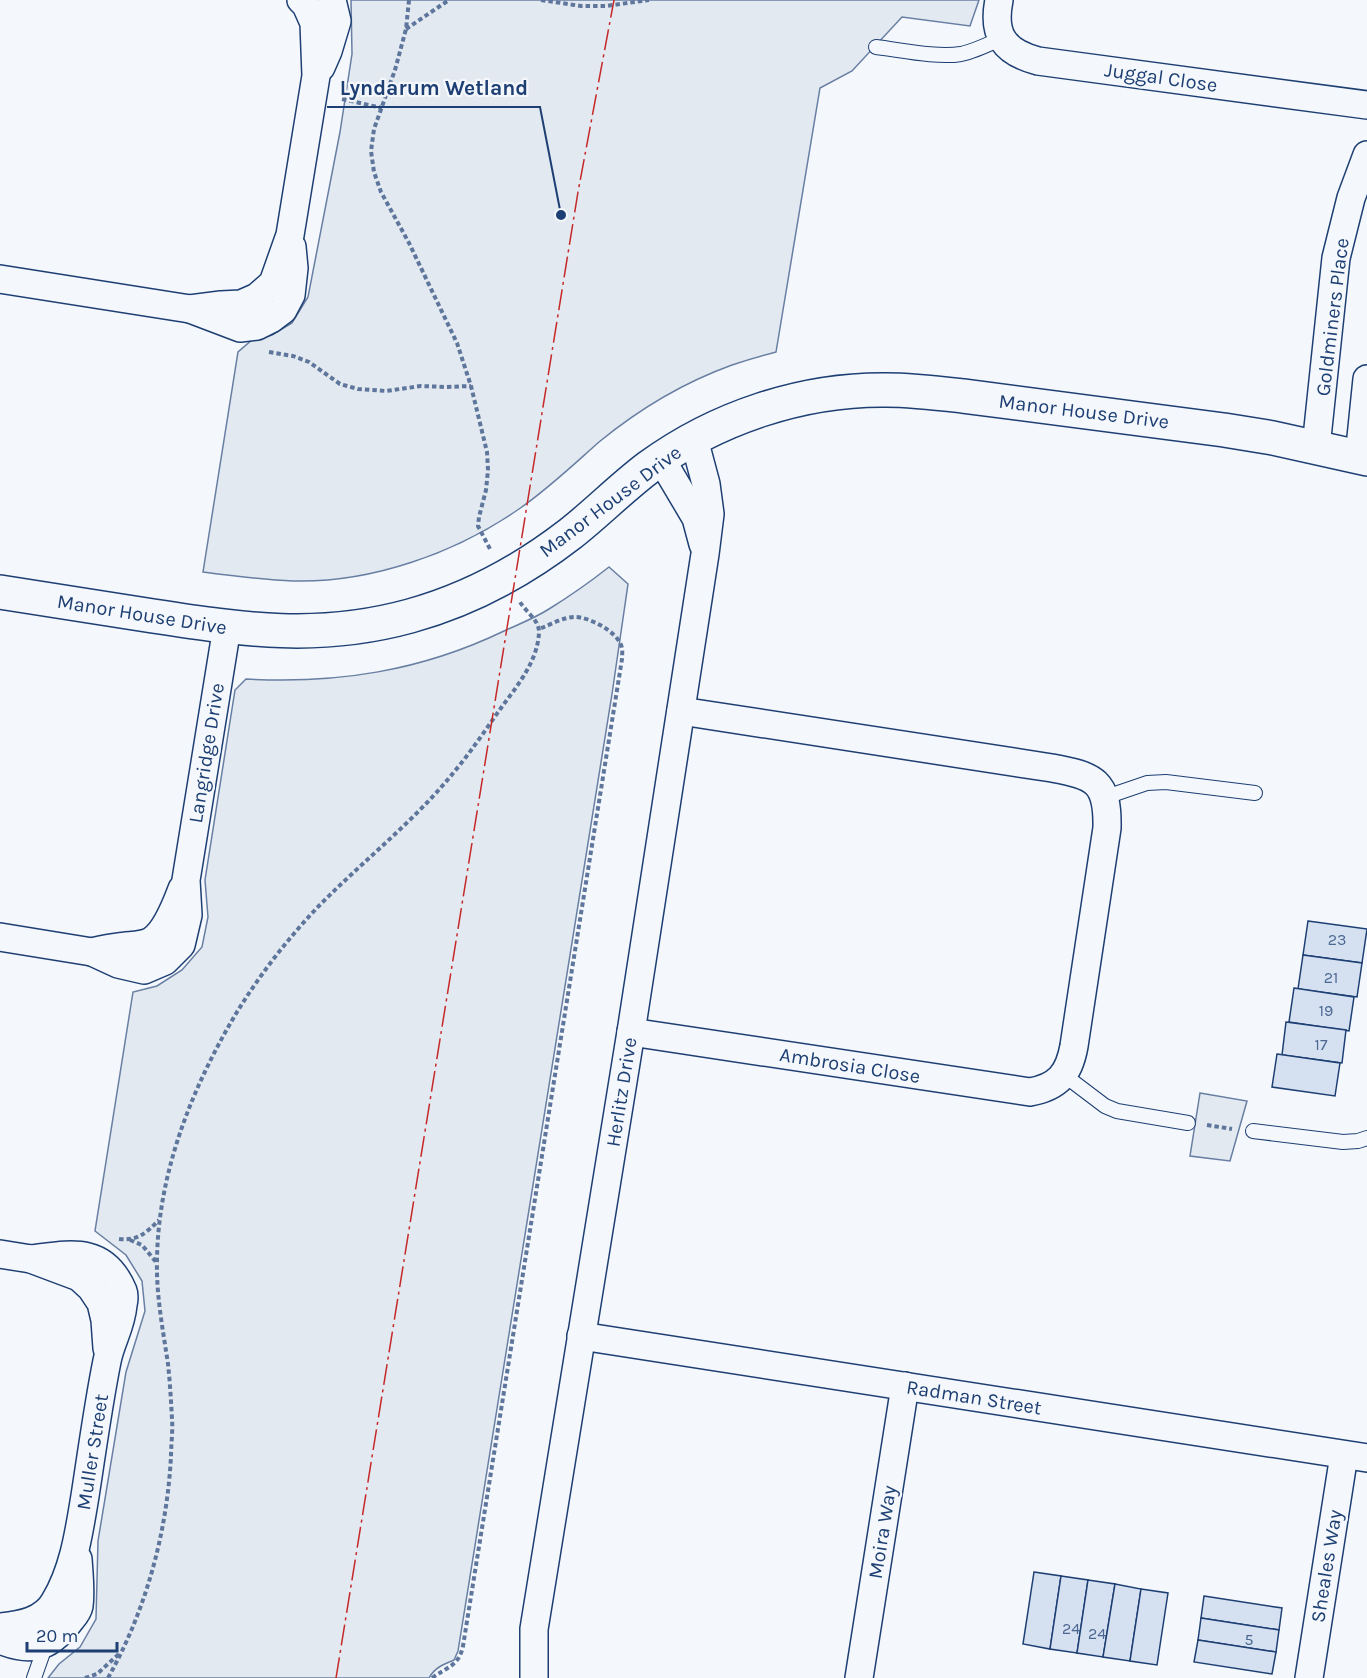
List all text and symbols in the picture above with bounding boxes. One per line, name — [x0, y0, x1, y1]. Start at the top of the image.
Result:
street label: Juggal Close — [1103, 58, 1219, 97]
callout: Lyndarum Wetland — [327, 68, 540, 107]
text: Lyndarum Wetland — [340, 76, 528, 100]
street label: Goldminers Place — [1311, 237, 1354, 397]
street label: Manor House Drive — [997, 390, 1170, 433]
street label: Manor House Drive — [535, 441, 686, 562]
street label: Manor House Drive — [55, 590, 228, 639]
street label: Langridge Drive — [184, 681, 229, 825]
house number: 23 — [1328, 930, 1346, 949]
house number: 21 — [1324, 968, 1338, 987]
house number: 19 — [1319, 1001, 1333, 1020]
house number: 17 — [1315, 1035, 1328, 1054]
street label: Herlitz Drive — [601, 1036, 642, 1149]
street label: Ambrosia Close — [778, 1043, 922, 1088]
street label: Radman Street — [905, 1375, 1044, 1420]
street label: Muller Street — [72, 1392, 113, 1512]
street label: Moira Way — [864, 1484, 901, 1580]
street label: Sheales Way — [1306, 1508, 1347, 1624]
scale bar — [27, 1615, 117, 1653]
house number: 24 — [1062, 1619, 1080, 1638]
house number: 24 — [1088, 1624, 1106, 1643]
text: 20 m — [36, 1625, 78, 1647]
house number: 5 — [1244, 1630, 1254, 1649]

